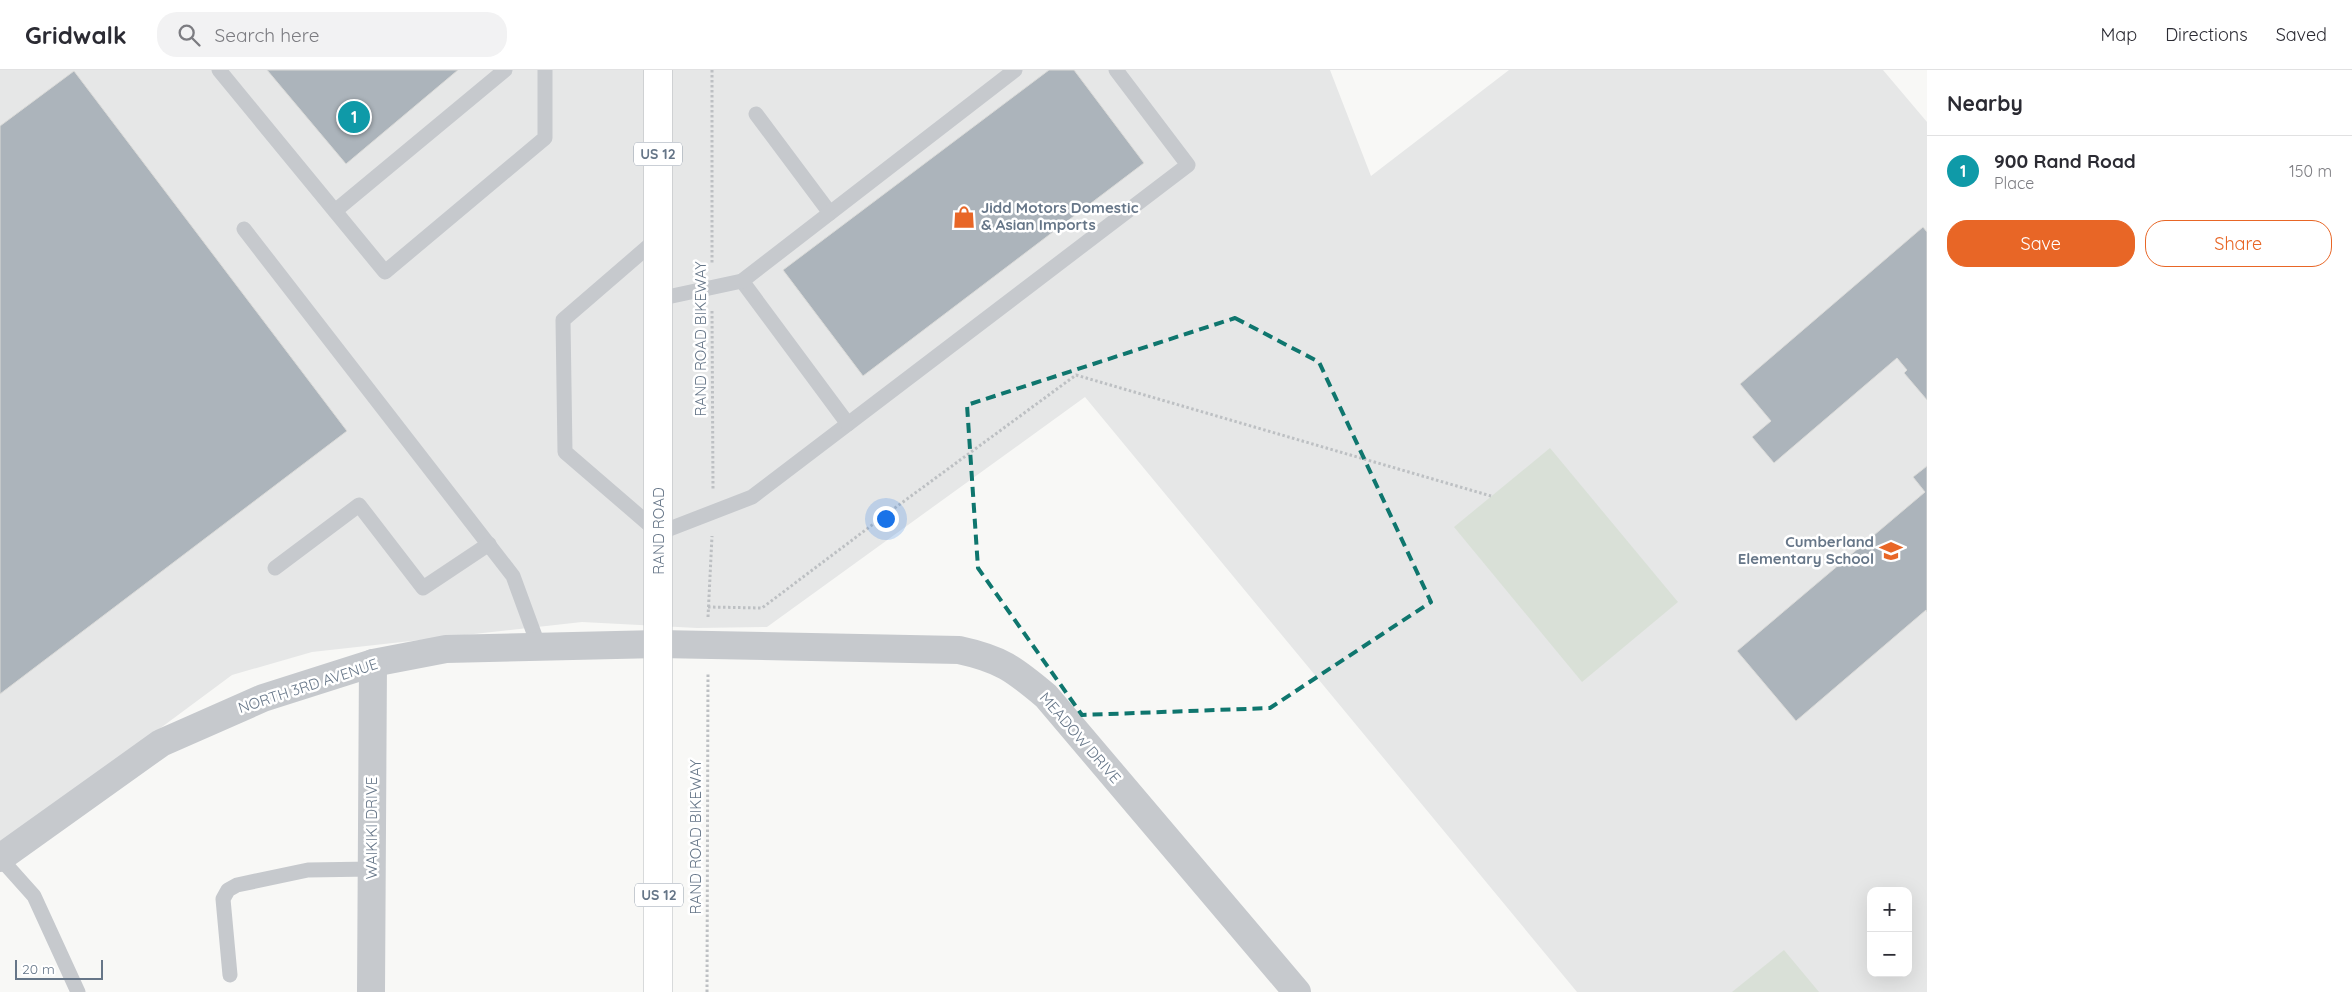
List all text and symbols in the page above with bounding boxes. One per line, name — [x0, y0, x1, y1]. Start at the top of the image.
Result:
search box — [157, 12, 507, 57]
text: Gridwalk — [25, 20, 127, 50]
icon: search — [175, 21, 203, 49]
text: Search here — [215, 23, 319, 47]
text: Map — [2100, 23, 2137, 46]
text: Directions — [2165, 23, 2248, 46]
text: Saved — [2276, 23, 2327, 46]
text: Nearby — [1947, 90, 2023, 116]
pin: 1 — [338, 98, 370, 136]
road number: US 12 — [634, 142, 682, 166]
text: 900 Rand Road — [1994, 149, 2136, 173]
text: 1 — [1960, 161, 1966, 181]
text: 150 m — [2289, 161, 2332, 181]
text: Place — [1994, 173, 2034, 193]
place label: Jidd Motors Domestic & Asian Imports — [981, 198, 1139, 234]
shop icon: Jidd Motors Domestic & Asian Imports — [951, 204, 977, 230]
button: Save — [1947, 220, 2135, 267]
button: Share — [2145, 220, 2332, 267]
street label: RAND ROAD BIKEWAY — [691, 261, 710, 417]
street label: RAND ROAD — [649, 487, 668, 575]
your location — [873, 506, 899, 532]
place label: Cumberland Elementary School — [1738, 532, 1874, 568]
school or university icon: Cumberland Elementary School — [1878, 538, 1904, 564]
street label: NORTH 3RD AVENUE — [236, 654, 380, 717]
street label: MEADOW DRIVE — [1036, 688, 1125, 787]
street label: RAND ROAD BIKEWAY — [686, 759, 705, 915]
street label: WAIKIKI DRIVE — [362, 777, 381, 879]
road number: US 12 — [635, 884, 683, 906]
map controls — [1867, 887, 1912, 977]
button: + — [1867, 887, 1912, 932]
button: − — [1867, 932, 1912, 977]
scale bar — [15, 957, 102, 980]
text: 20 m — [22, 960, 55, 978]

